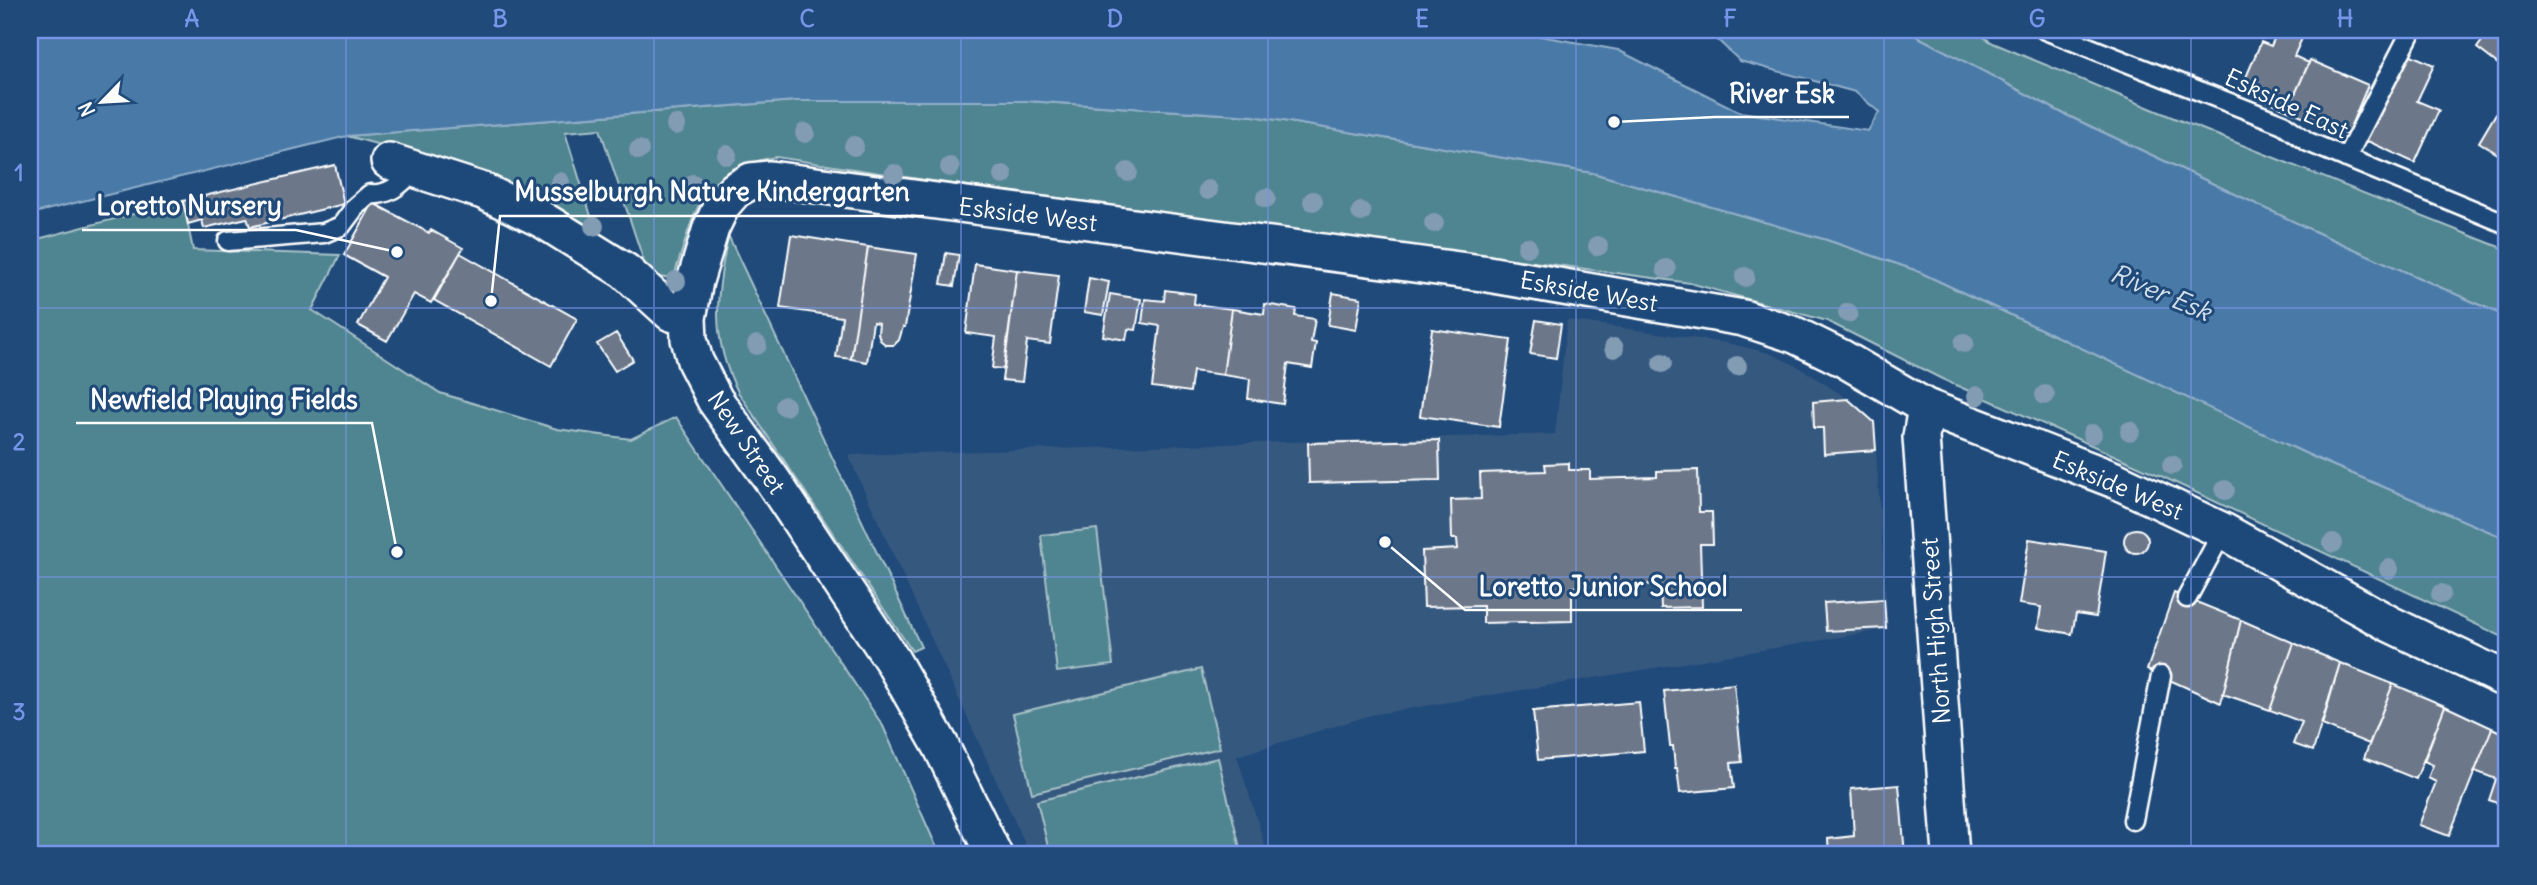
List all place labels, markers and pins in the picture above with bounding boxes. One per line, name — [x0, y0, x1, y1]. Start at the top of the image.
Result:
callout: River Esk — [1715, 70, 1849, 117]
callout: Musselburgh Nature Kindergarten — [500, 169, 924, 216]
callout: Loretto Nursery — [82, 183, 296, 230]
callout: Newfield Playing Fields — [76, 376, 372, 423]
callout: Loretto Junior School — [1465, 563, 1742, 610]

